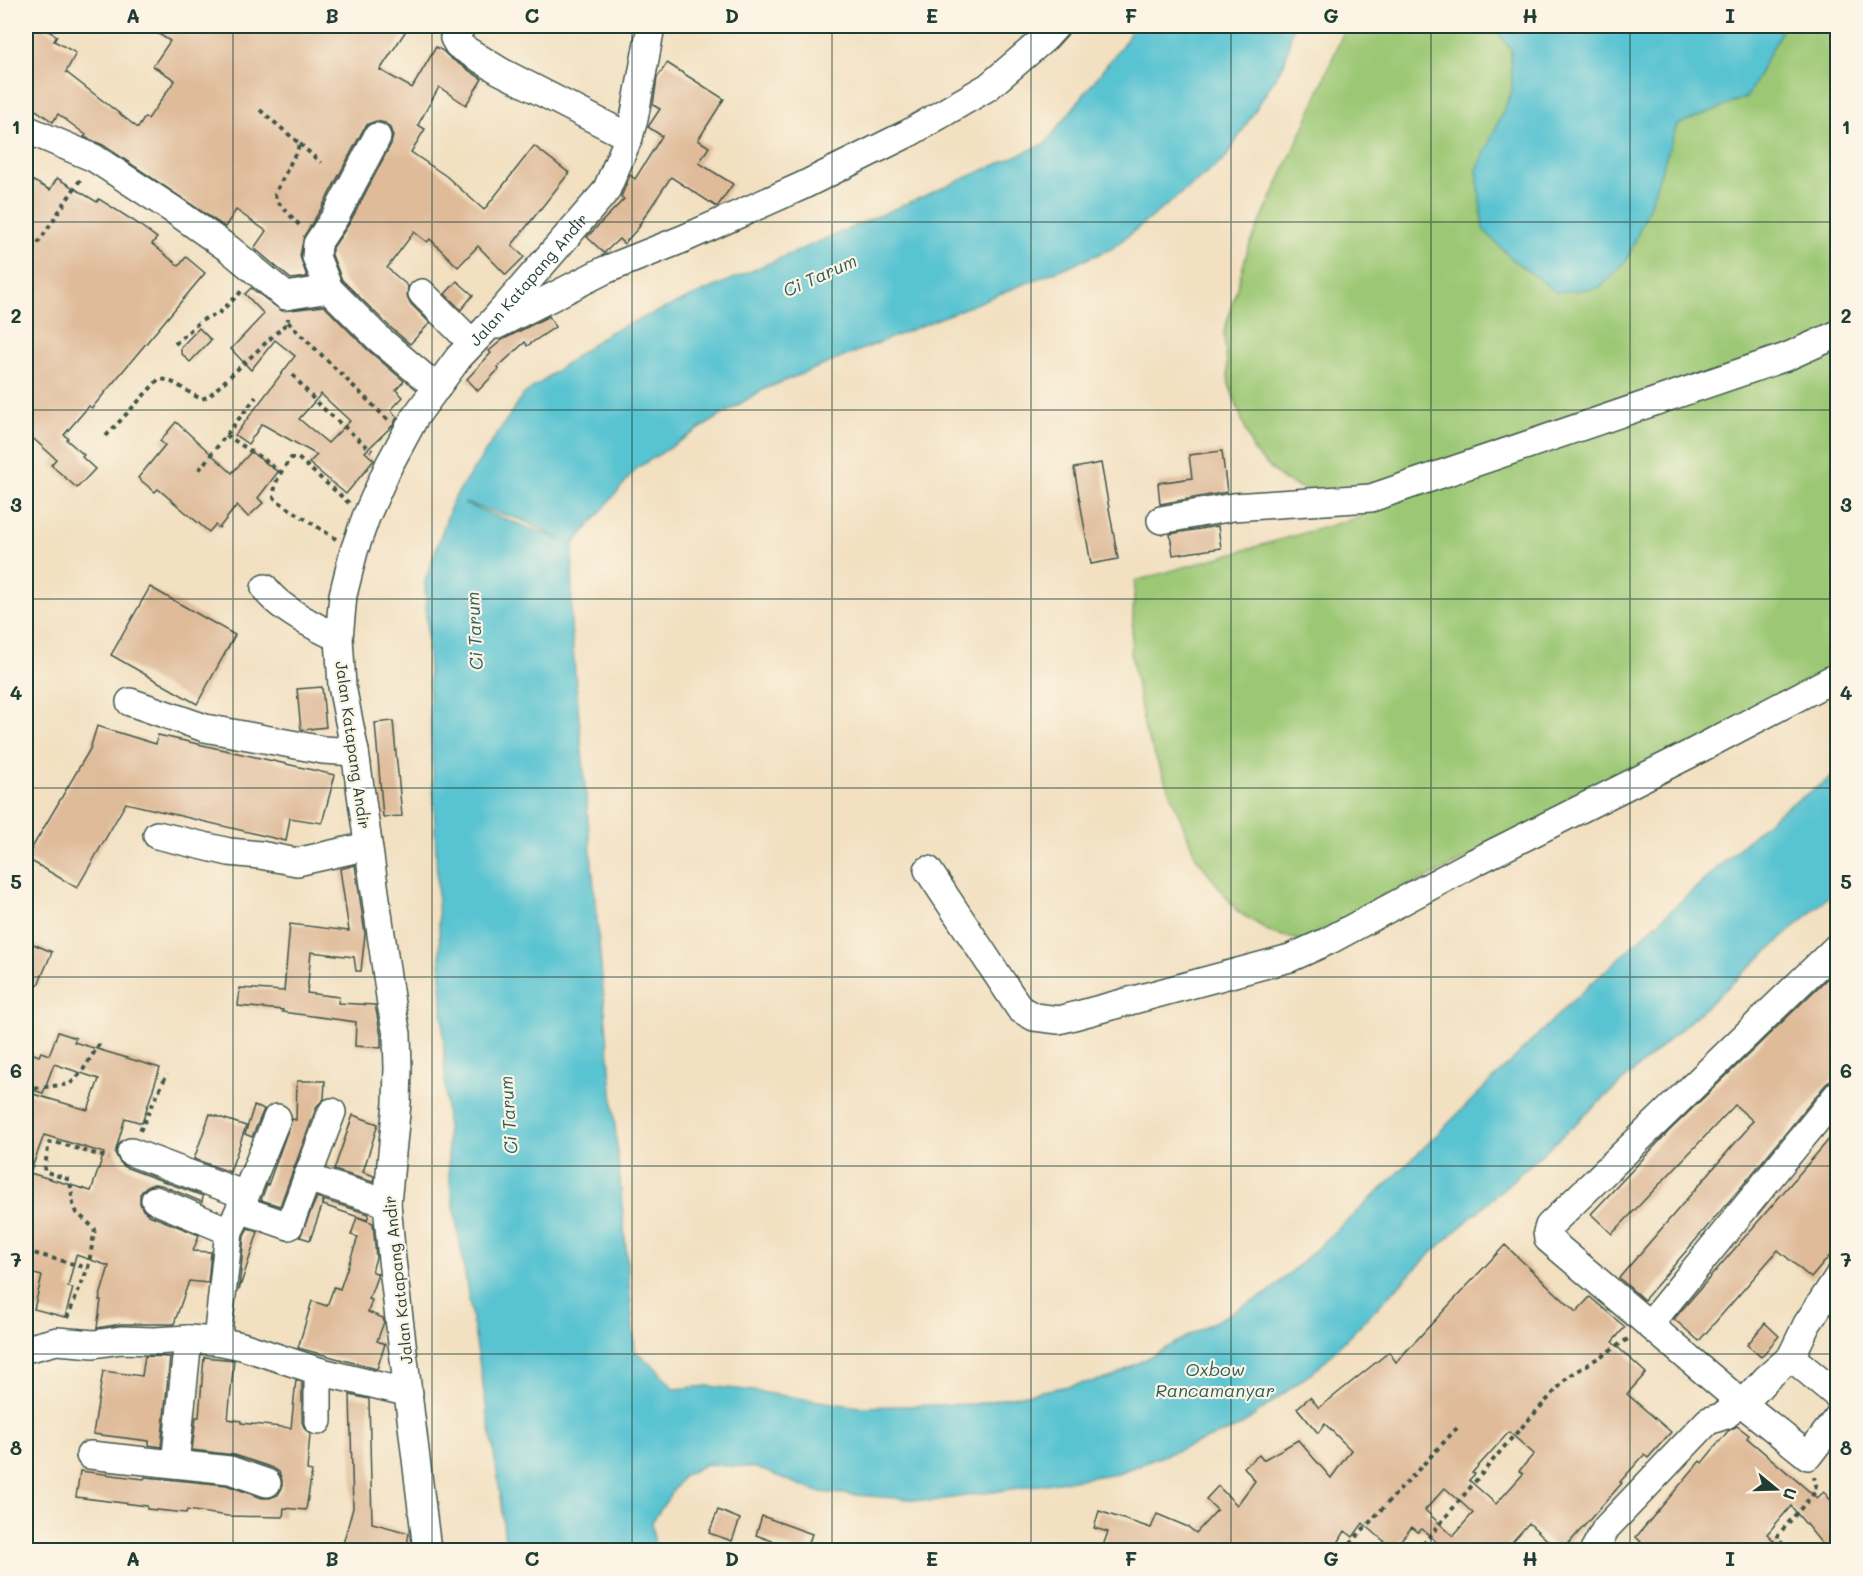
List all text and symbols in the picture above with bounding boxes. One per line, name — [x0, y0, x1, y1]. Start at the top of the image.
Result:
text: A — [126, 2, 140, 28]
text: B — [325, 2, 339, 28]
text: C — [525, 2, 540, 28]
text: D — [725, 2, 739, 28]
text: E — [926, 2, 938, 28]
text: F — [1125, 2, 1138, 28]
text: G — [1323, 2, 1339, 28]
text: H — [1522, 2, 1538, 28]
text: I — [1725, 2, 1735, 28]
text: 1 — [12, 113, 20, 139]
text: 1 — [1842, 113, 1850, 139]
street label: Jalan Katapang Andir — [465, 208, 592, 350]
water label: Ci Tarum — [779, 248, 860, 302]
text: 2 — [10, 302, 22, 328]
text: 2 — [1840, 302, 1852, 328]
text: 3 — [10, 491, 22, 517]
text: 3 — [1840, 491, 1852, 517]
water label: Ci Tarum — [460, 591, 488, 671]
street label: Jalan Katapang Andir — [331, 660, 376, 830]
text: 4 — [10, 679, 23, 705]
text: 4 — [1840, 679, 1853, 705]
text: 5 — [10, 868, 22, 894]
text: 5 — [1840, 868, 1852, 894]
text: 6 — [10, 1057, 22, 1083]
text: 6 — [1840, 1057, 1852, 1083]
water label: Ci Tarum — [493, 1075, 523, 1155]
street label: Jalan Katapang Andir — [378, 1195, 417, 1365]
text: 7 — [10, 1246, 22, 1272]
text: 7 — [1840, 1246, 1852, 1272]
water label: Oxbow Rancamanyar — [1155, 1357, 1275, 1402]
text: 8 — [10, 1434, 22, 1460]
text: 8 — [1840, 1434, 1852, 1460]
north arrow — [1746, 1459, 1806, 1519]
text: U — [1779, 1485, 1802, 1503]
text: A — [126, 1545, 140, 1571]
text: B — [325, 1545, 339, 1571]
text: C — [525, 1545, 540, 1571]
text: D — [725, 1545, 739, 1571]
text: E — [926, 1545, 938, 1571]
text: F — [1125, 1545, 1138, 1571]
text: G — [1323, 1545, 1339, 1571]
text: H — [1522, 1545, 1538, 1571]
text: I — [1725, 1545, 1735, 1571]

